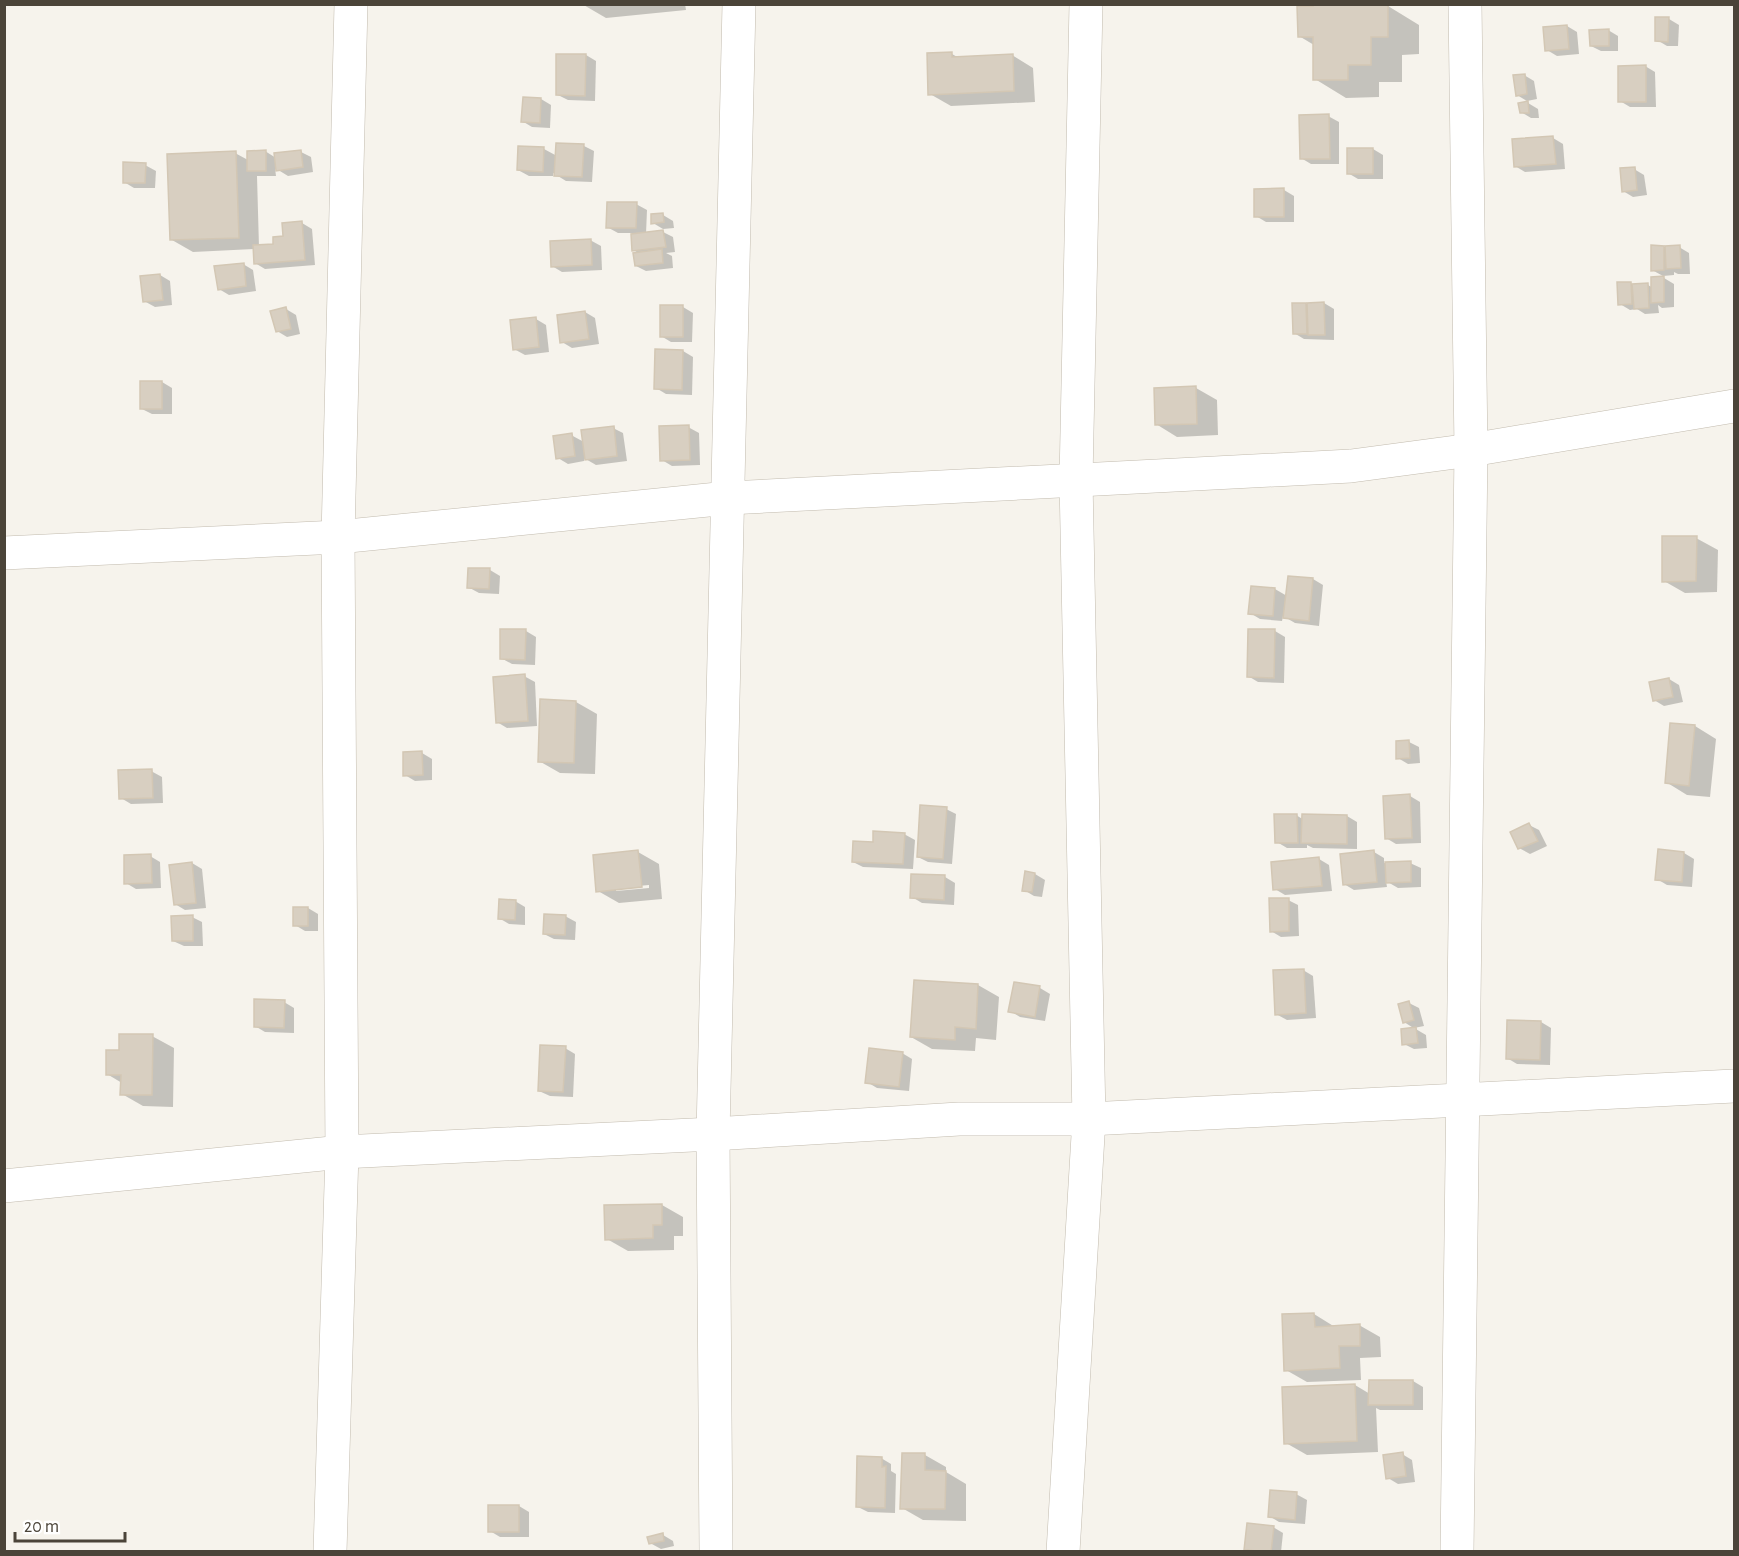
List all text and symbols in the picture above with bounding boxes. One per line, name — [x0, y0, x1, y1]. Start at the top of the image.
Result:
scale bar — [15, 1505, 124, 1543]
text: 20 m — [24, 1518, 59, 1536]

